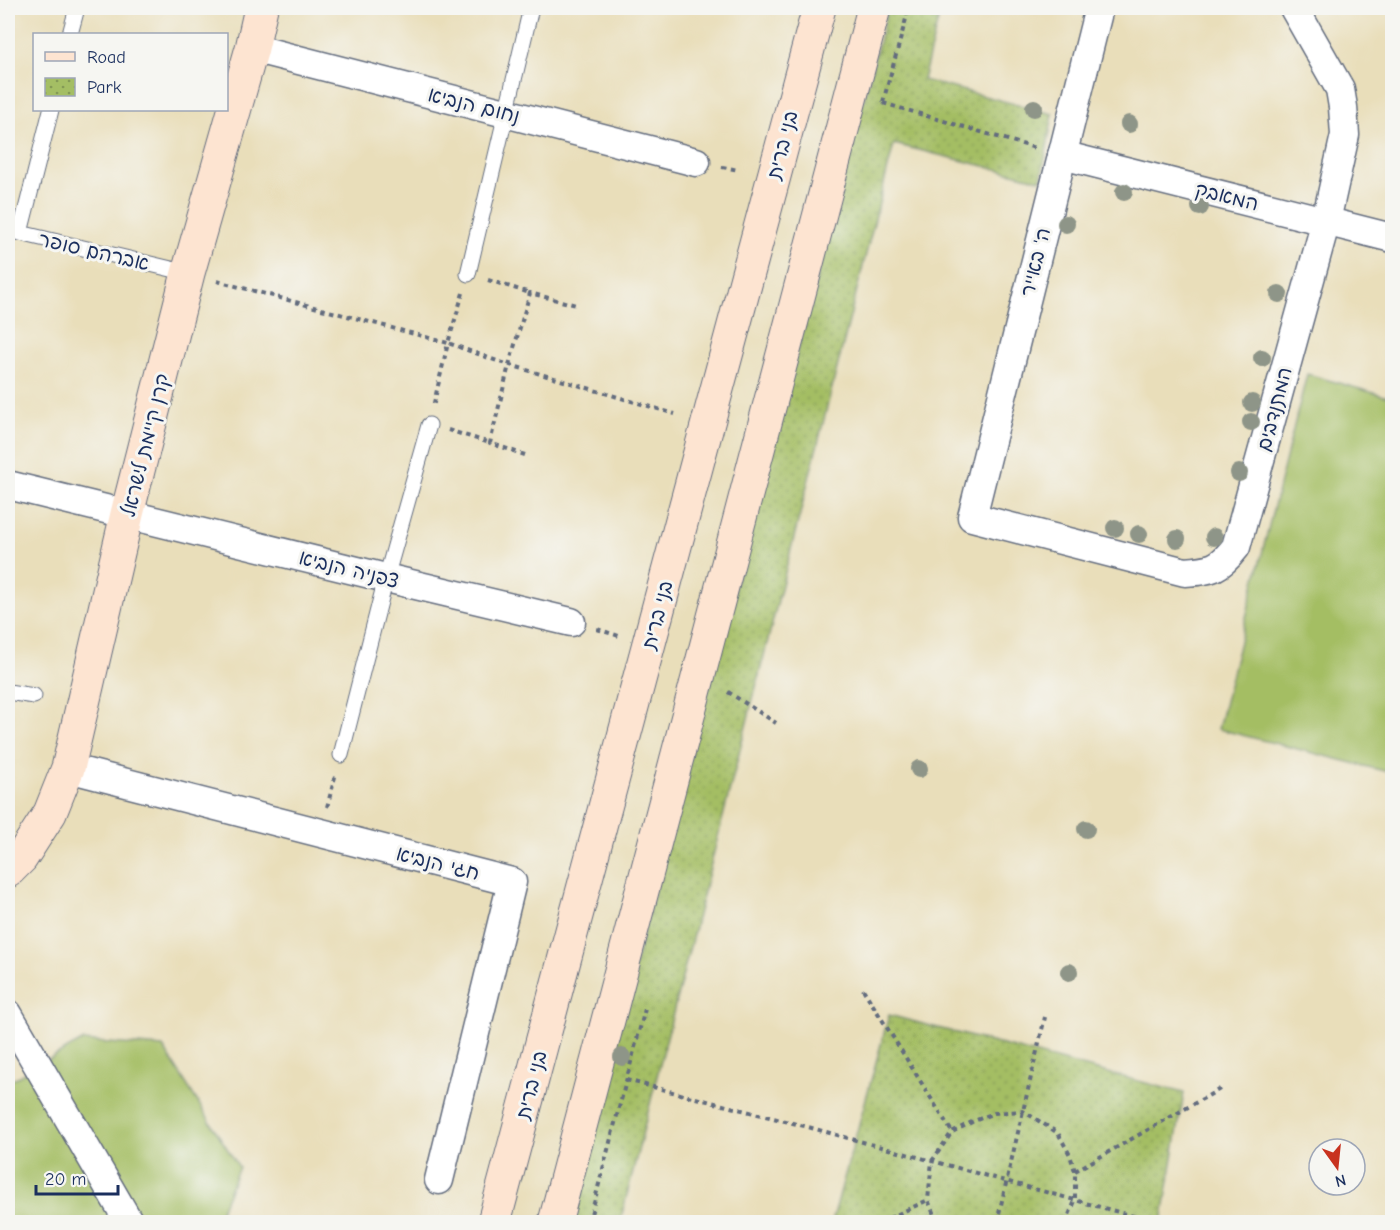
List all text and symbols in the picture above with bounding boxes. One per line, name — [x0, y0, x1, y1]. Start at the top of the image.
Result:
legend — [33, 33, 228, 111]
text: Road — [87, 47, 126, 68]
text: Park — [87, 77, 122, 98]
street label: נחום הנביא — [426, 83, 522, 128]
street label: בני ברית — [762, 108, 803, 183]
street label: המאבק — [1193, 178, 1261, 215]
street label: ה' באייר — [1016, 225, 1055, 299]
street label: אברהם סופר — [36, 228, 151, 275]
street label: המתנדבים — [1252, 364, 1297, 454]
street label: קרן קיימת לישראל — [117, 371, 175, 519]
street label: צפניה הנביא — [297, 546, 401, 593]
street label: בני ברית — [637, 578, 678, 653]
street label: חגי הנביא — [394, 842, 482, 885]
street label: בני ברית — [511, 1048, 552, 1123]
north arrow — [1307, 1137, 1367, 1197]
scale bar — [36, 1158, 118, 1196]
text: 20 m — [45, 1169, 86, 1190]
text: N — [1333, 1170, 1348, 1191]

